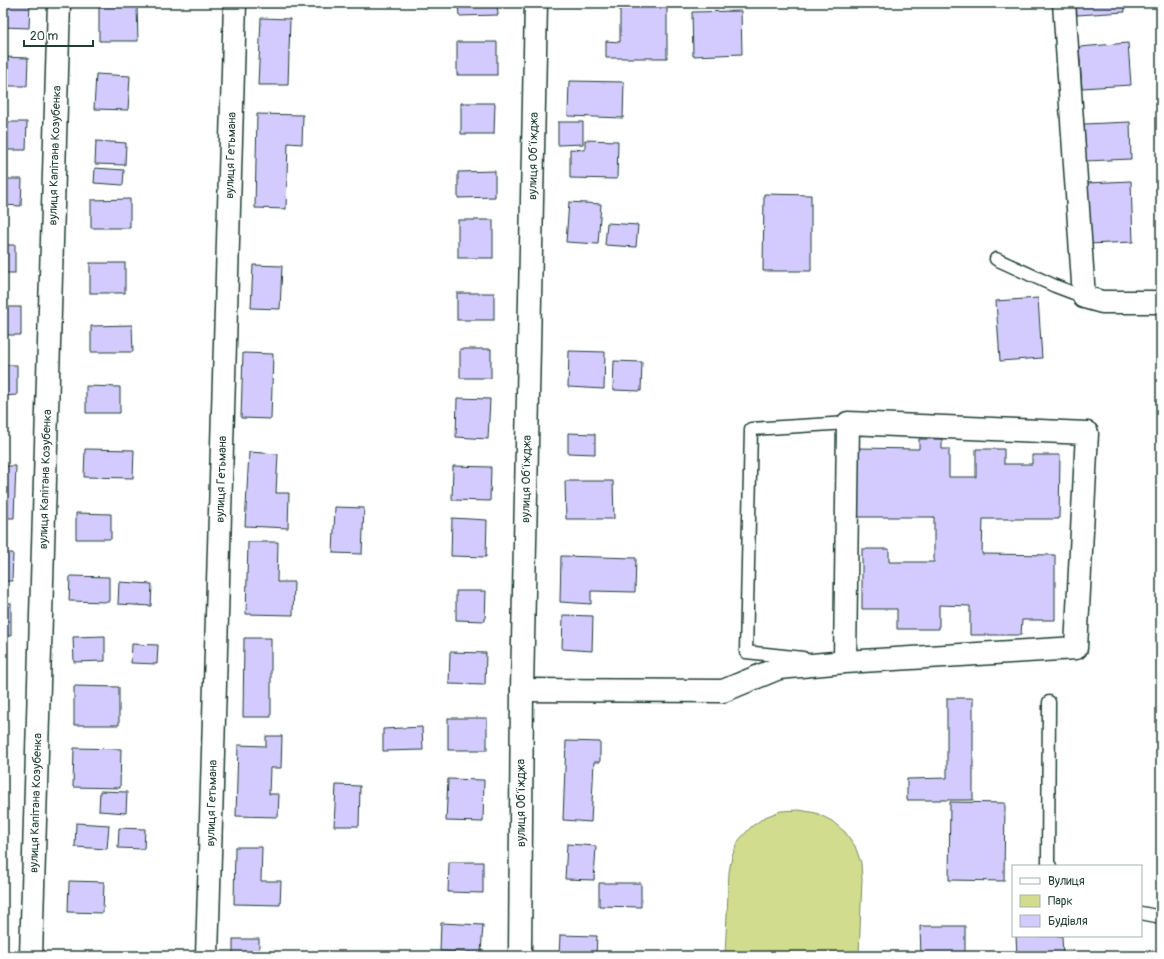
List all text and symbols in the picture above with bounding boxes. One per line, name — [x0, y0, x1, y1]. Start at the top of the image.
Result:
scale bar — [24, 22, 93, 48]
text: 20 m — [30, 29, 59, 44]
street label: вулиця Капітана Козубенка — [45, 85, 65, 226]
street label: вулиця Гетьмана — [222, 111, 240, 199]
street label: вулиця Обʼїжджа — [525, 111, 542, 200]
street label: вулиця Капітана Козубенка — [36, 409, 55, 549]
street label: вулиця Обʼїжджа — [518, 434, 535, 523]
street label: вулиця Гетьмана — [213, 435, 230, 523]
street label: вулиця Капітана Козубенка — [26, 733, 46, 873]
street label: вулиця Гетьмана — [203, 759, 221, 847]
street label: вулиця Обʼїжджа — [514, 759, 529, 847]
legend — [1012, 865, 1142, 937]
text: Вулиця — [1048, 874, 1085, 889]
text: Парк — [1048, 894, 1073, 909]
text: Будівля — [1048, 914, 1088, 929]

